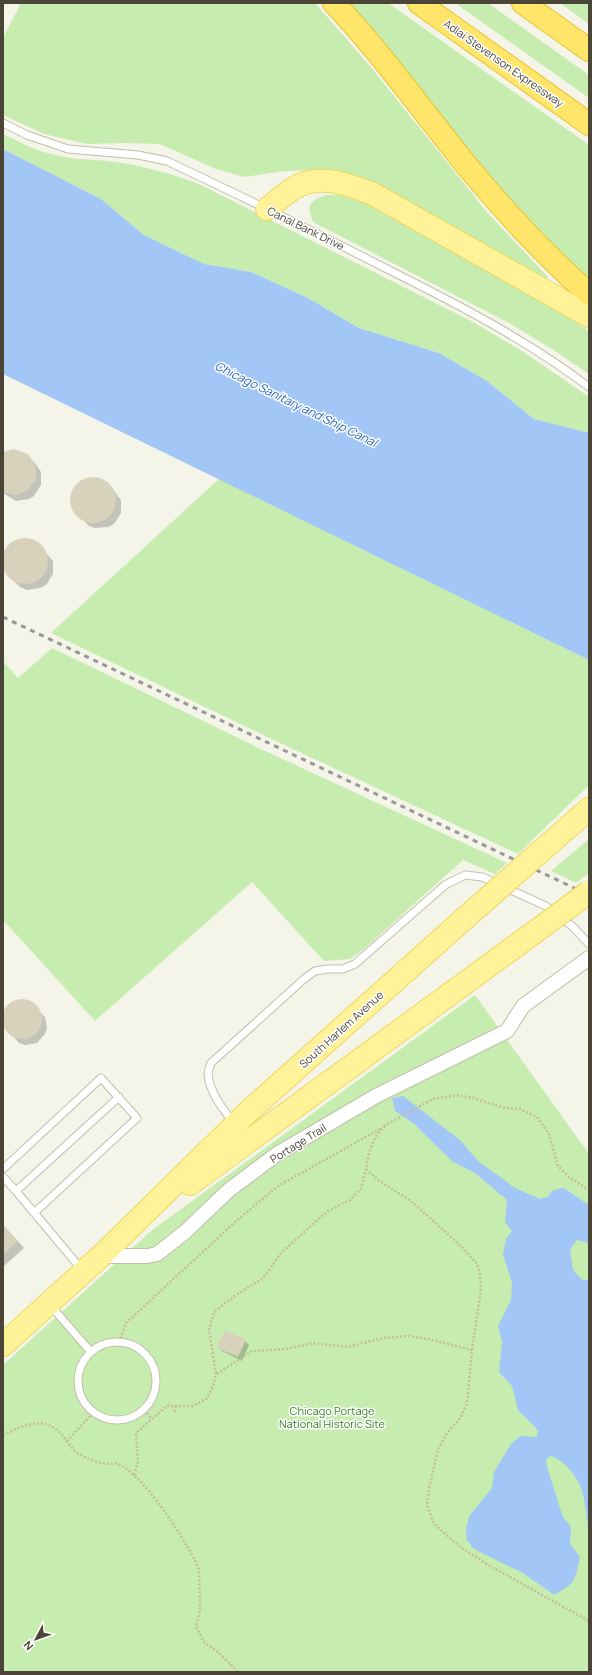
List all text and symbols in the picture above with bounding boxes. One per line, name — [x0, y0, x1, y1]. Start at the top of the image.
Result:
street label: Adlai Stevenson Expressway — [441, 16, 567, 110]
street label: Canal Bank Drive — [265, 203, 348, 253]
water label: Chicago Sanitary and Ship Canal — [212, 357, 382, 452]
street label: South Harlem Avenue — [296, 987, 387, 1071]
street label: Portage Trail — [267, 1120, 329, 1166]
park label: Chicago Portage National Historic Site — [279, 1403, 386, 1431]
north arrow — [16, 1619, 56, 1659]
text: N — [20, 1638, 36, 1654]

